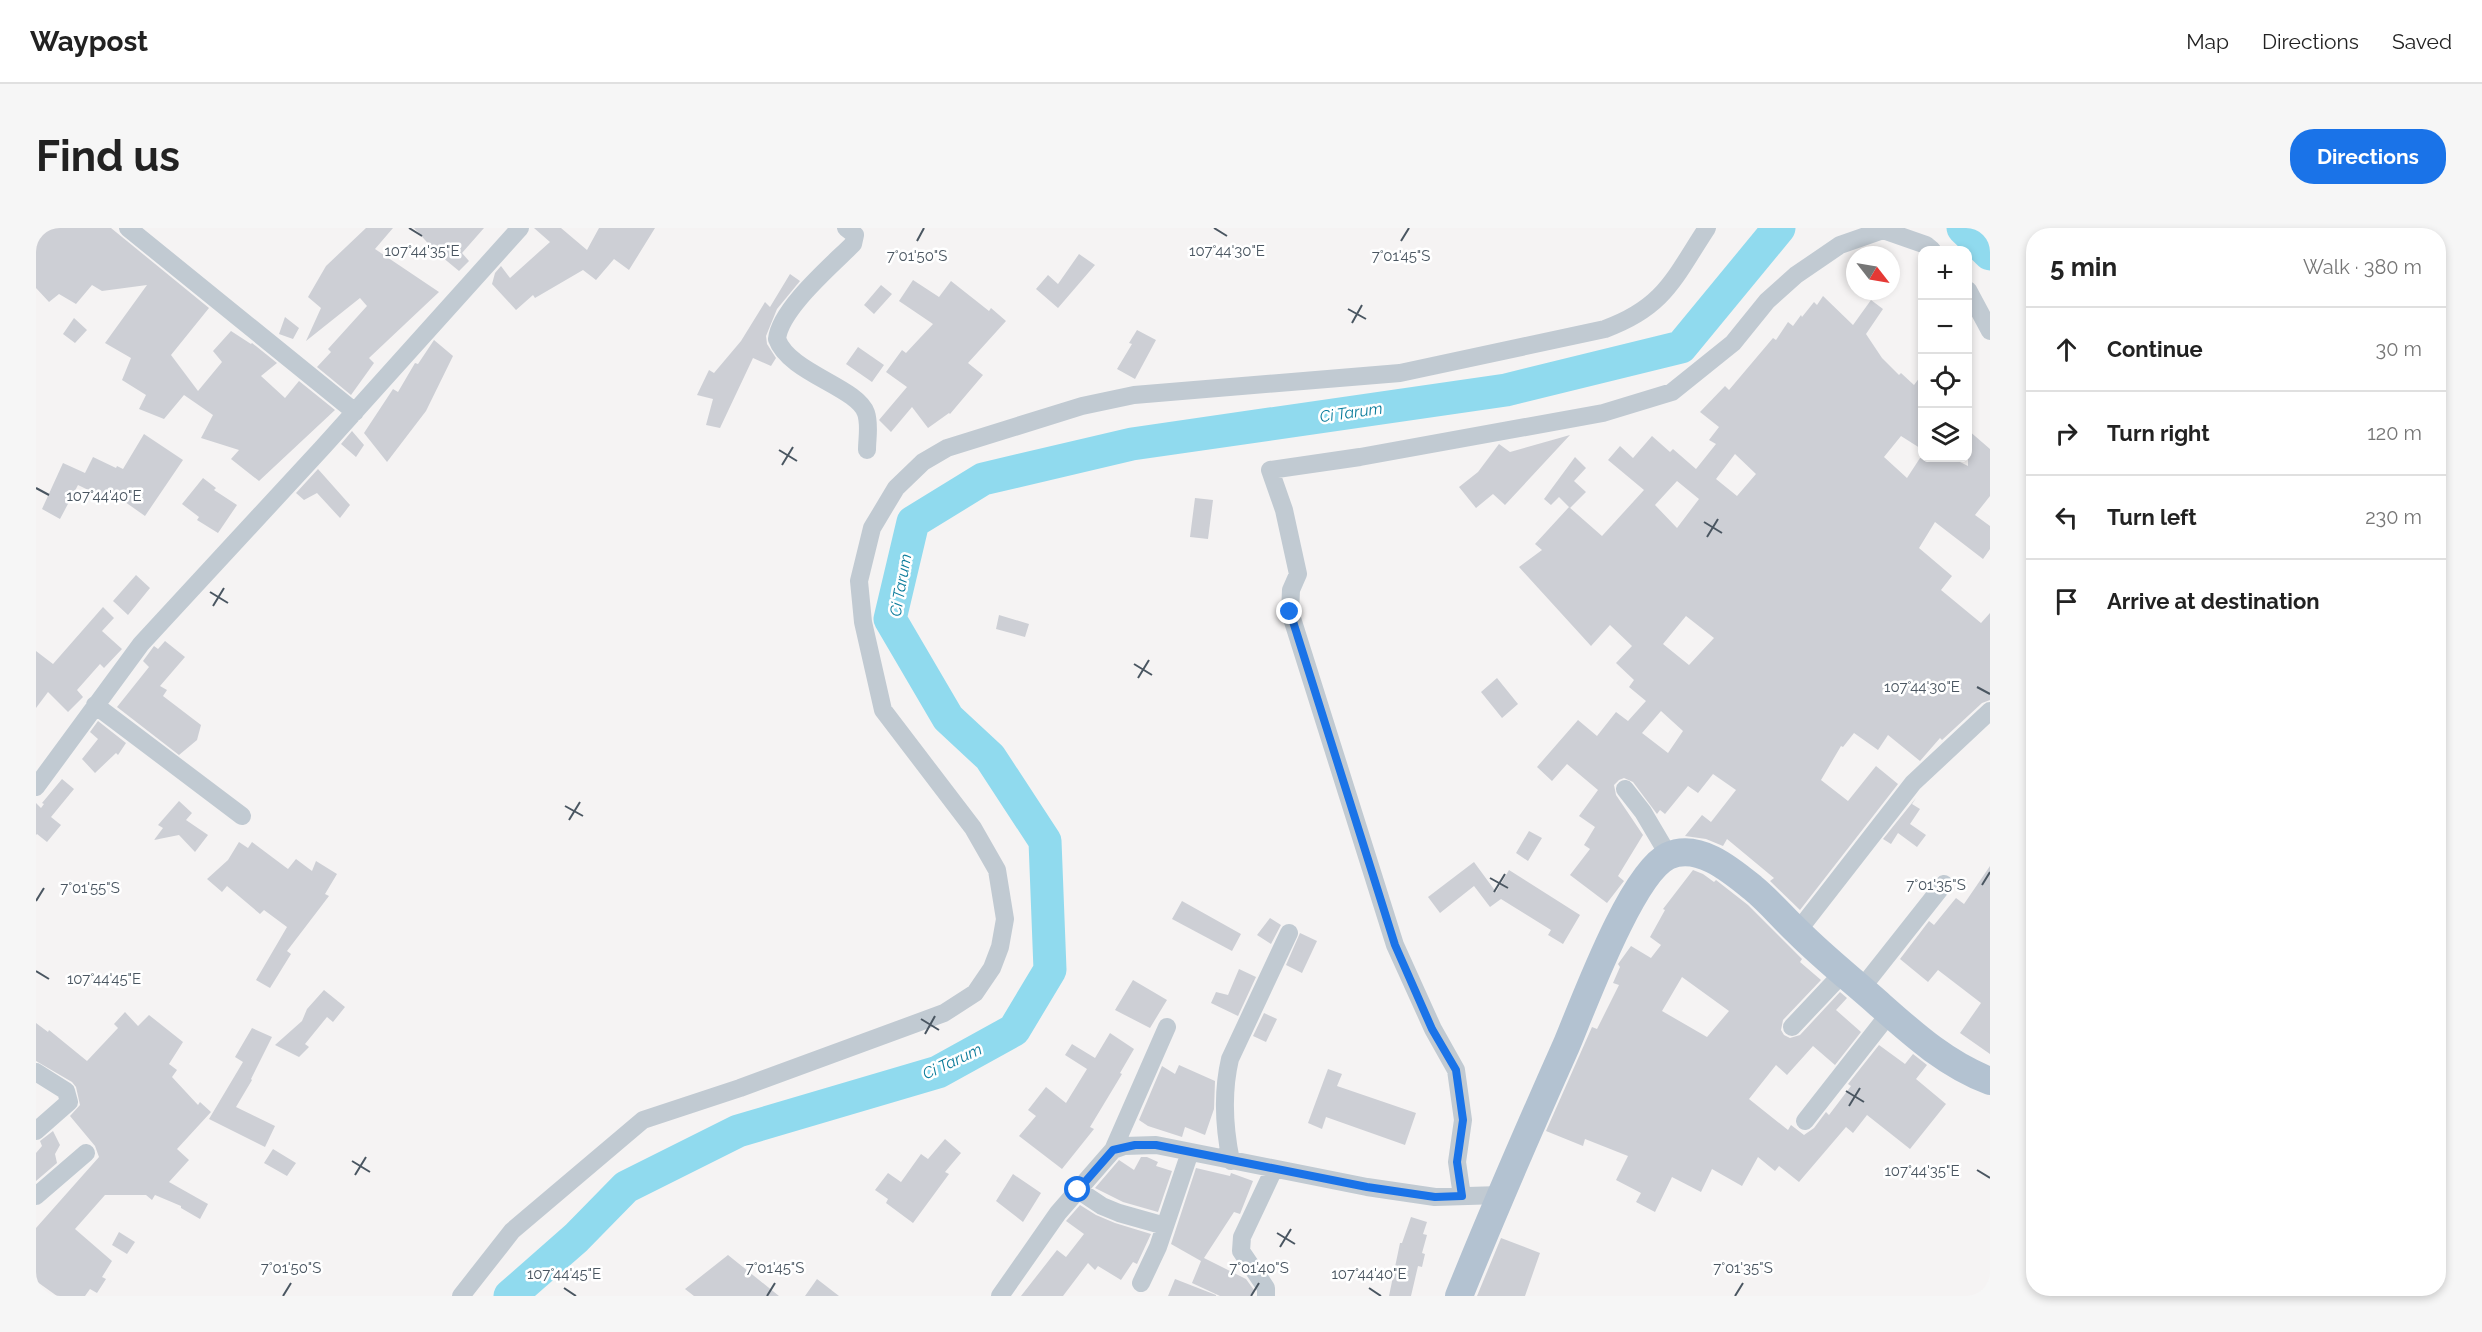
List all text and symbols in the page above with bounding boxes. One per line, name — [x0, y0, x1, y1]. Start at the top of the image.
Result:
text: Waypost — [30, 25, 148, 58]
text: Map — [2186, 29, 2229, 54]
text: Directions — [2262, 29, 2359, 54]
text: Saved — [2392, 29, 2452, 54]
button: Directions — [2290, 129, 2446, 184]
text: Find us — [36, 132, 180, 181]
text: 107°44'35"E — [384, 242, 460, 260]
text: 107°44'30"E — [1189, 242, 1265, 260]
north arrow — [1846, 246, 1900, 300]
map controls — [1918, 246, 1972, 462]
button: + — [1918, 246, 1972, 300]
text: 7°01'50"S — [887, 247, 947, 265]
text: 7°01'45"S — [1372, 247, 1430, 265]
text: 5 min — [2050, 252, 2117, 282]
text: Walk · 380 m — [2303, 255, 2422, 279]
button: − — [1918, 300, 1972, 354]
icon: ahead — [2050, 333, 2083, 366]
text: Continue — [2107, 336, 2203, 362]
text: 30 m — [2376, 337, 2422, 361]
button: locate — [1918, 354, 1972, 408]
water label: Ci Tarum — [1318, 399, 1384, 426]
button: layers — [1918, 408, 1972, 462]
icon: right — [2050, 417, 2083, 450]
text: Turn right — [2107, 420, 2210, 446]
text: 120 m — [2367, 421, 2422, 445]
text: 107°44'40"E — [66, 487, 142, 505]
icon: left — [2050, 501, 2083, 534]
text: Turn left — [2107, 504, 2197, 530]
text: 230 m — [2365, 505, 2422, 529]
water label: Ci Tarum — [886, 552, 915, 618]
icon: arrive — [2050, 585, 2083, 618]
text: Arrive at destination — [2107, 588, 2320, 614]
route end — [1276, 598, 1302, 624]
text: 107°44'30"E — [1884, 678, 1960, 696]
text: 7°01'35"S — [1906, 876, 1966, 894]
text: 7°01'55"S — [60, 879, 120, 897]
text: 107°44'45"E — [67, 970, 141, 988]
water label: Ci Tarum — [919, 1039, 985, 1083]
text: 107°44'35"E — [1884, 1162, 1960, 1180]
route start — [1064, 1176, 1090, 1202]
text: 7°01'50"S — [261, 1259, 321, 1277]
text: 7°01'45"S — [746, 1259, 804, 1277]
text: 7°01'40"S — [1229, 1259, 1289, 1277]
text: 7°01'35"S — [1713, 1259, 1773, 1277]
text: 107°44'45"E — [527, 1265, 601, 1283]
text: 107°44'40"E — [1331, 1265, 1407, 1283]

